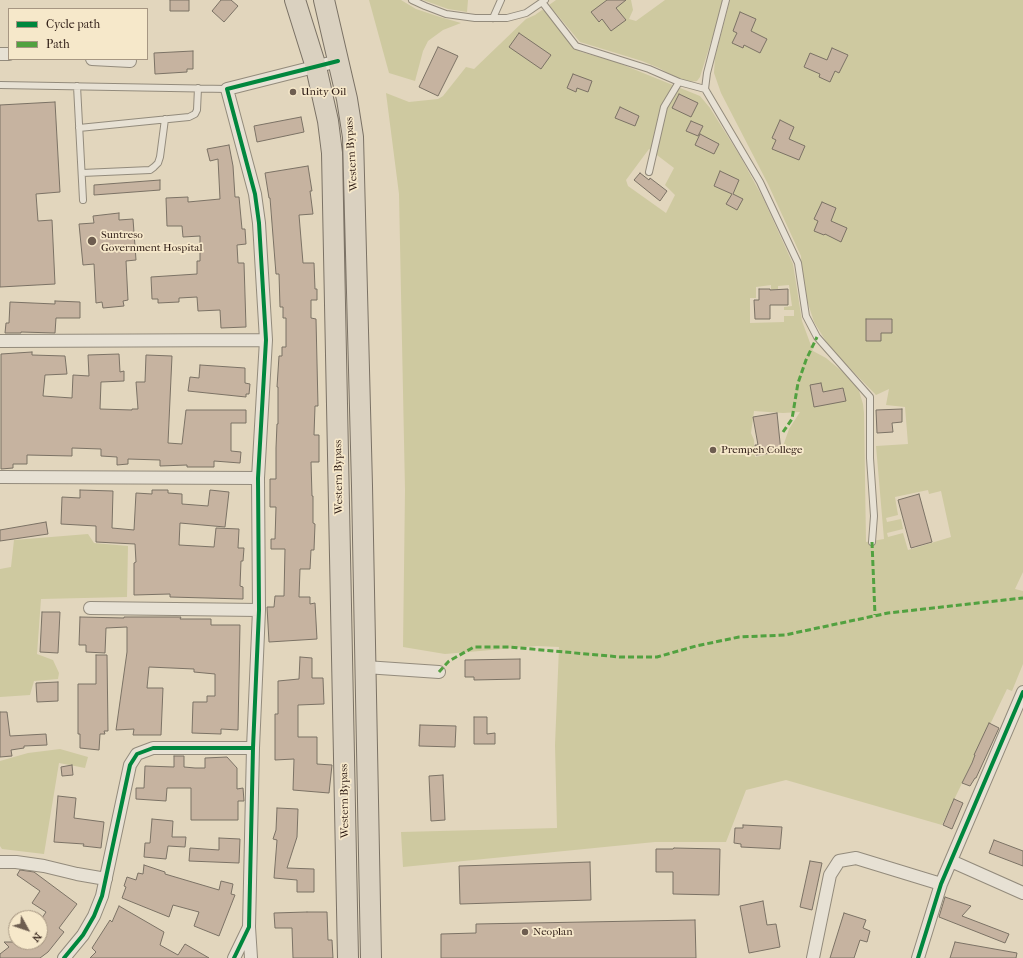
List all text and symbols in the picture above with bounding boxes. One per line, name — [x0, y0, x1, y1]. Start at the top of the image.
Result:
legend — [8, 8, 148, 60]
text: Cycle path — [46, 17, 100, 31]
text: Path — [46, 37, 70, 51]
place label: Unity Oil — [301, 85, 346, 99]
marker: Unity Oil — [288, 87, 298, 97]
street label: Western Bypass — [343, 116, 361, 192]
place label: Suntreso Government Hospital — [101, 228, 202, 254]
marker: Suntreso Government Hospital — [86, 235, 98, 247]
street label: Western Bypass — [332, 440, 346, 514]
place label: Prempeh College — [721, 443, 802, 457]
marker: Prempeh College — [708, 445, 718, 455]
street label: Western Bypass — [338, 764, 352, 838]
north arrow — [8, 910, 48, 950]
place label: Neoplan — [533, 925, 573, 939]
marker: Neoplan — [520, 927, 530, 937]
text: N — [29, 930, 44, 945]

